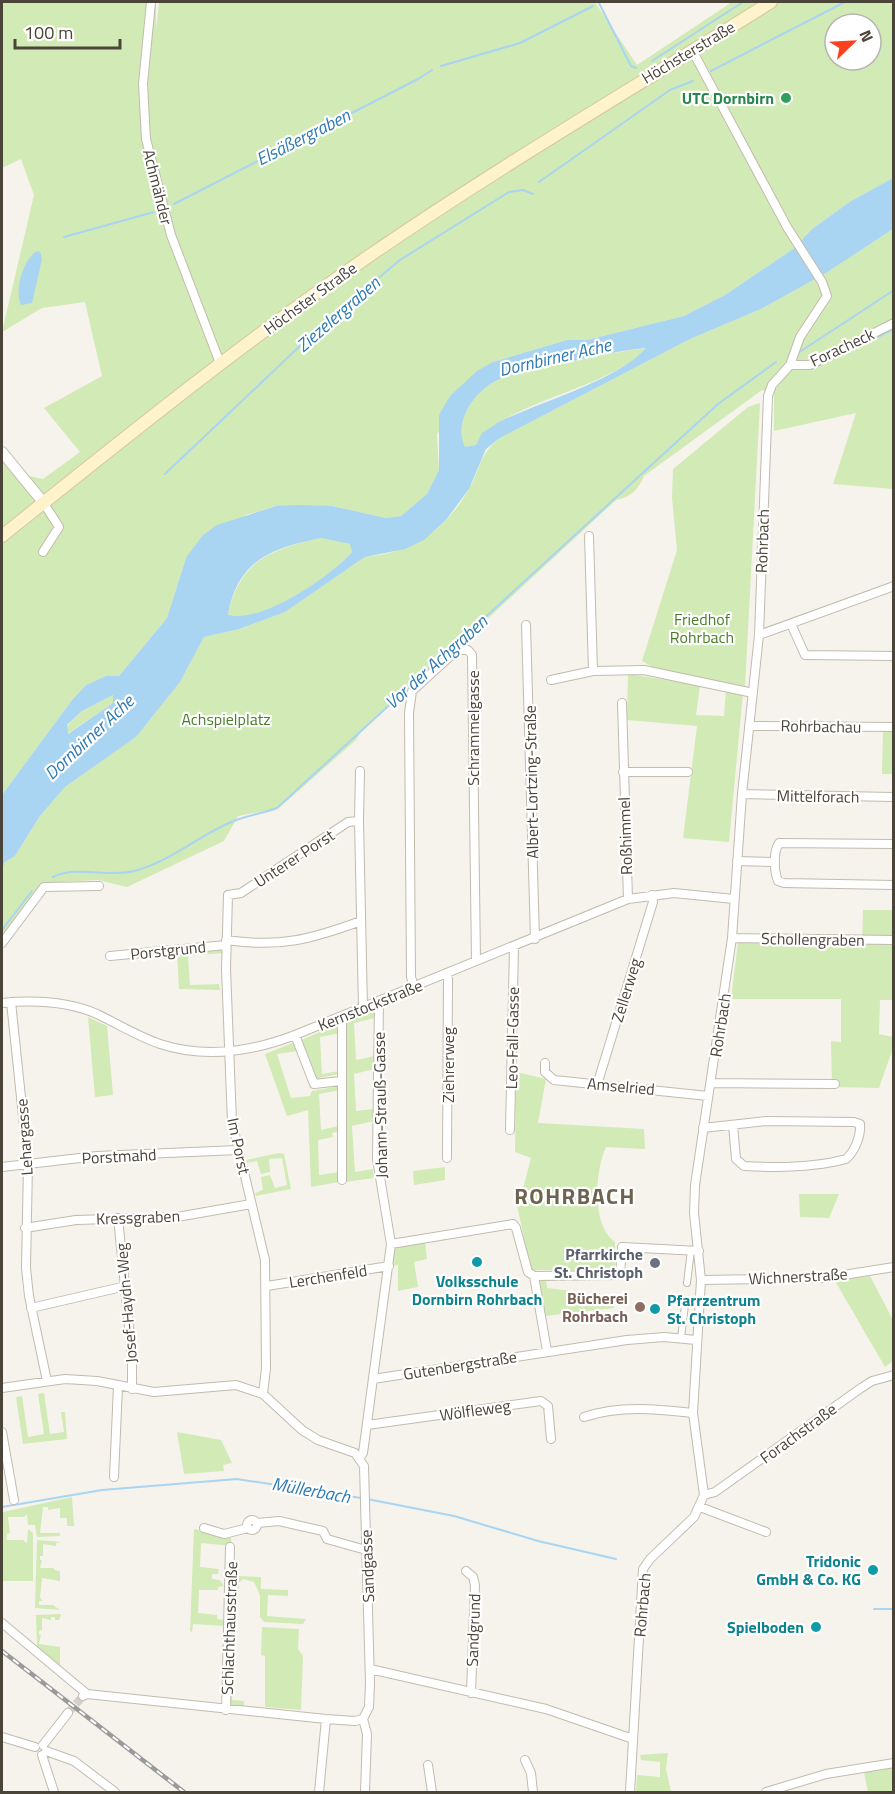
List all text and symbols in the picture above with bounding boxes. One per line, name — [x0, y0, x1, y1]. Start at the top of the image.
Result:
scale bar — [15, 12, 120, 50]
north arrow — [823, 12, 883, 72]
street label: Höchsterstraße — [637, 15, 739, 89]
text: 100 m — [24, 19, 73, 46]
text: N — [853, 26, 880, 46]
place label: UTC Dornbirn — [682, 86, 774, 110]
marker: UTC Dornbirn — [779, 91, 793, 105]
water label: Elsäßergraben — [251, 101, 356, 172]
street label: Achmähder — [137, 147, 179, 228]
street label: Höchster Straße — [258, 256, 362, 340]
water label: Ziezelergraben — [290, 269, 387, 358]
street label: Foracheck — [806, 322, 878, 372]
water label: Dornbirner Ache — [496, 331, 615, 383]
street label: Rohrbach — [749, 508, 775, 574]
park label: Friedhof Rohrbach — [670, 607, 734, 649]
water label: Vor der Achgraben — [379, 608, 494, 716]
street label: Schrammelgasse — [461, 670, 485, 786]
water label: Dornbirner Ache — [38, 687, 141, 786]
street label: Albert-Lortzing-Straße — [518, 705, 544, 859]
park label: Achspielplatz — [181, 707, 271, 731]
street label: Rohrbachau — [780, 713, 862, 739]
street label: Mittelforach — [776, 783, 860, 809]
street label: Roßhimmel — [612, 797, 638, 875]
street label: Unterer Porst — [249, 823, 339, 893]
street label: Schollengraben — [761, 926, 865, 952]
street label: Porstgrund — [129, 934, 207, 966]
street label: Zellerweg — [605, 955, 647, 1025]
street label: Kernstockstraße — [314, 973, 426, 1037]
street label: Leo-Fall-Gasse — [499, 987, 525, 1089]
street label: Rohrbach — [703, 991, 737, 1059]
street label: Ziehrerweg — [436, 1027, 460, 1103]
street label: Johann-Strauß-Gasse — [367, 1032, 393, 1178]
street label: Amselried — [586, 1071, 656, 1101]
street label: Lehargasse — [9, 1098, 39, 1176]
street label: Im Porst — [221, 1115, 257, 1177]
street label: Porstmahd — [81, 1142, 157, 1170]
district label: ROHRBACH — [514, 1179, 636, 1213]
street label: Kressgraben — [96, 1204, 180, 1230]
street label: Josef-Haydn-Weg — [109, 1242, 143, 1364]
place label: Pfarrkirche St. Christoph — [554, 1242, 643, 1284]
marker: Volksschule Dornbirn Rohrbach — [470, 1255, 484, 1269]
marker: Pfarrkirche St. Christoph — [648, 1256, 662, 1270]
street label: Lerchenfeld — [287, 1258, 369, 1294]
street label: Wichnerstraße — [748, 1261, 848, 1291]
place label: Volksschule Dornbirn Rohrbach — [412, 1269, 542, 1311]
place label: Bücherei Rohrbach — [562, 1286, 628, 1328]
place label: Pfarrzentrum St. Christoph — [667, 1288, 761, 1330]
marker: Bücherei Rohrbach — [633, 1300, 647, 1314]
marker: Pfarrzentrum St. Christoph — [648, 1302, 662, 1316]
street label: Gutenbergstraße — [402, 1344, 518, 1386]
street label: Wölfleweg — [438, 1393, 512, 1427]
street label: Forachstraße — [755, 1397, 841, 1469]
water label: Müllerbach — [270, 1470, 353, 1510]
street label: Sandgasse — [354, 1529, 380, 1603]
place label: Tridonic GmbH & Co. KG — [756, 1549, 861, 1591]
street label: Schlachthausstraße — [215, 1561, 243, 1695]
marker: Tridonic GmbH & Co. KG — [866, 1563, 880, 1577]
street label: Rohrbach — [627, 1572, 657, 1638]
street label: Sandgrund — [460, 1593, 486, 1667]
place label: Spielboden — [727, 1615, 804, 1639]
marker: Spielboden — [809, 1620, 823, 1634]

